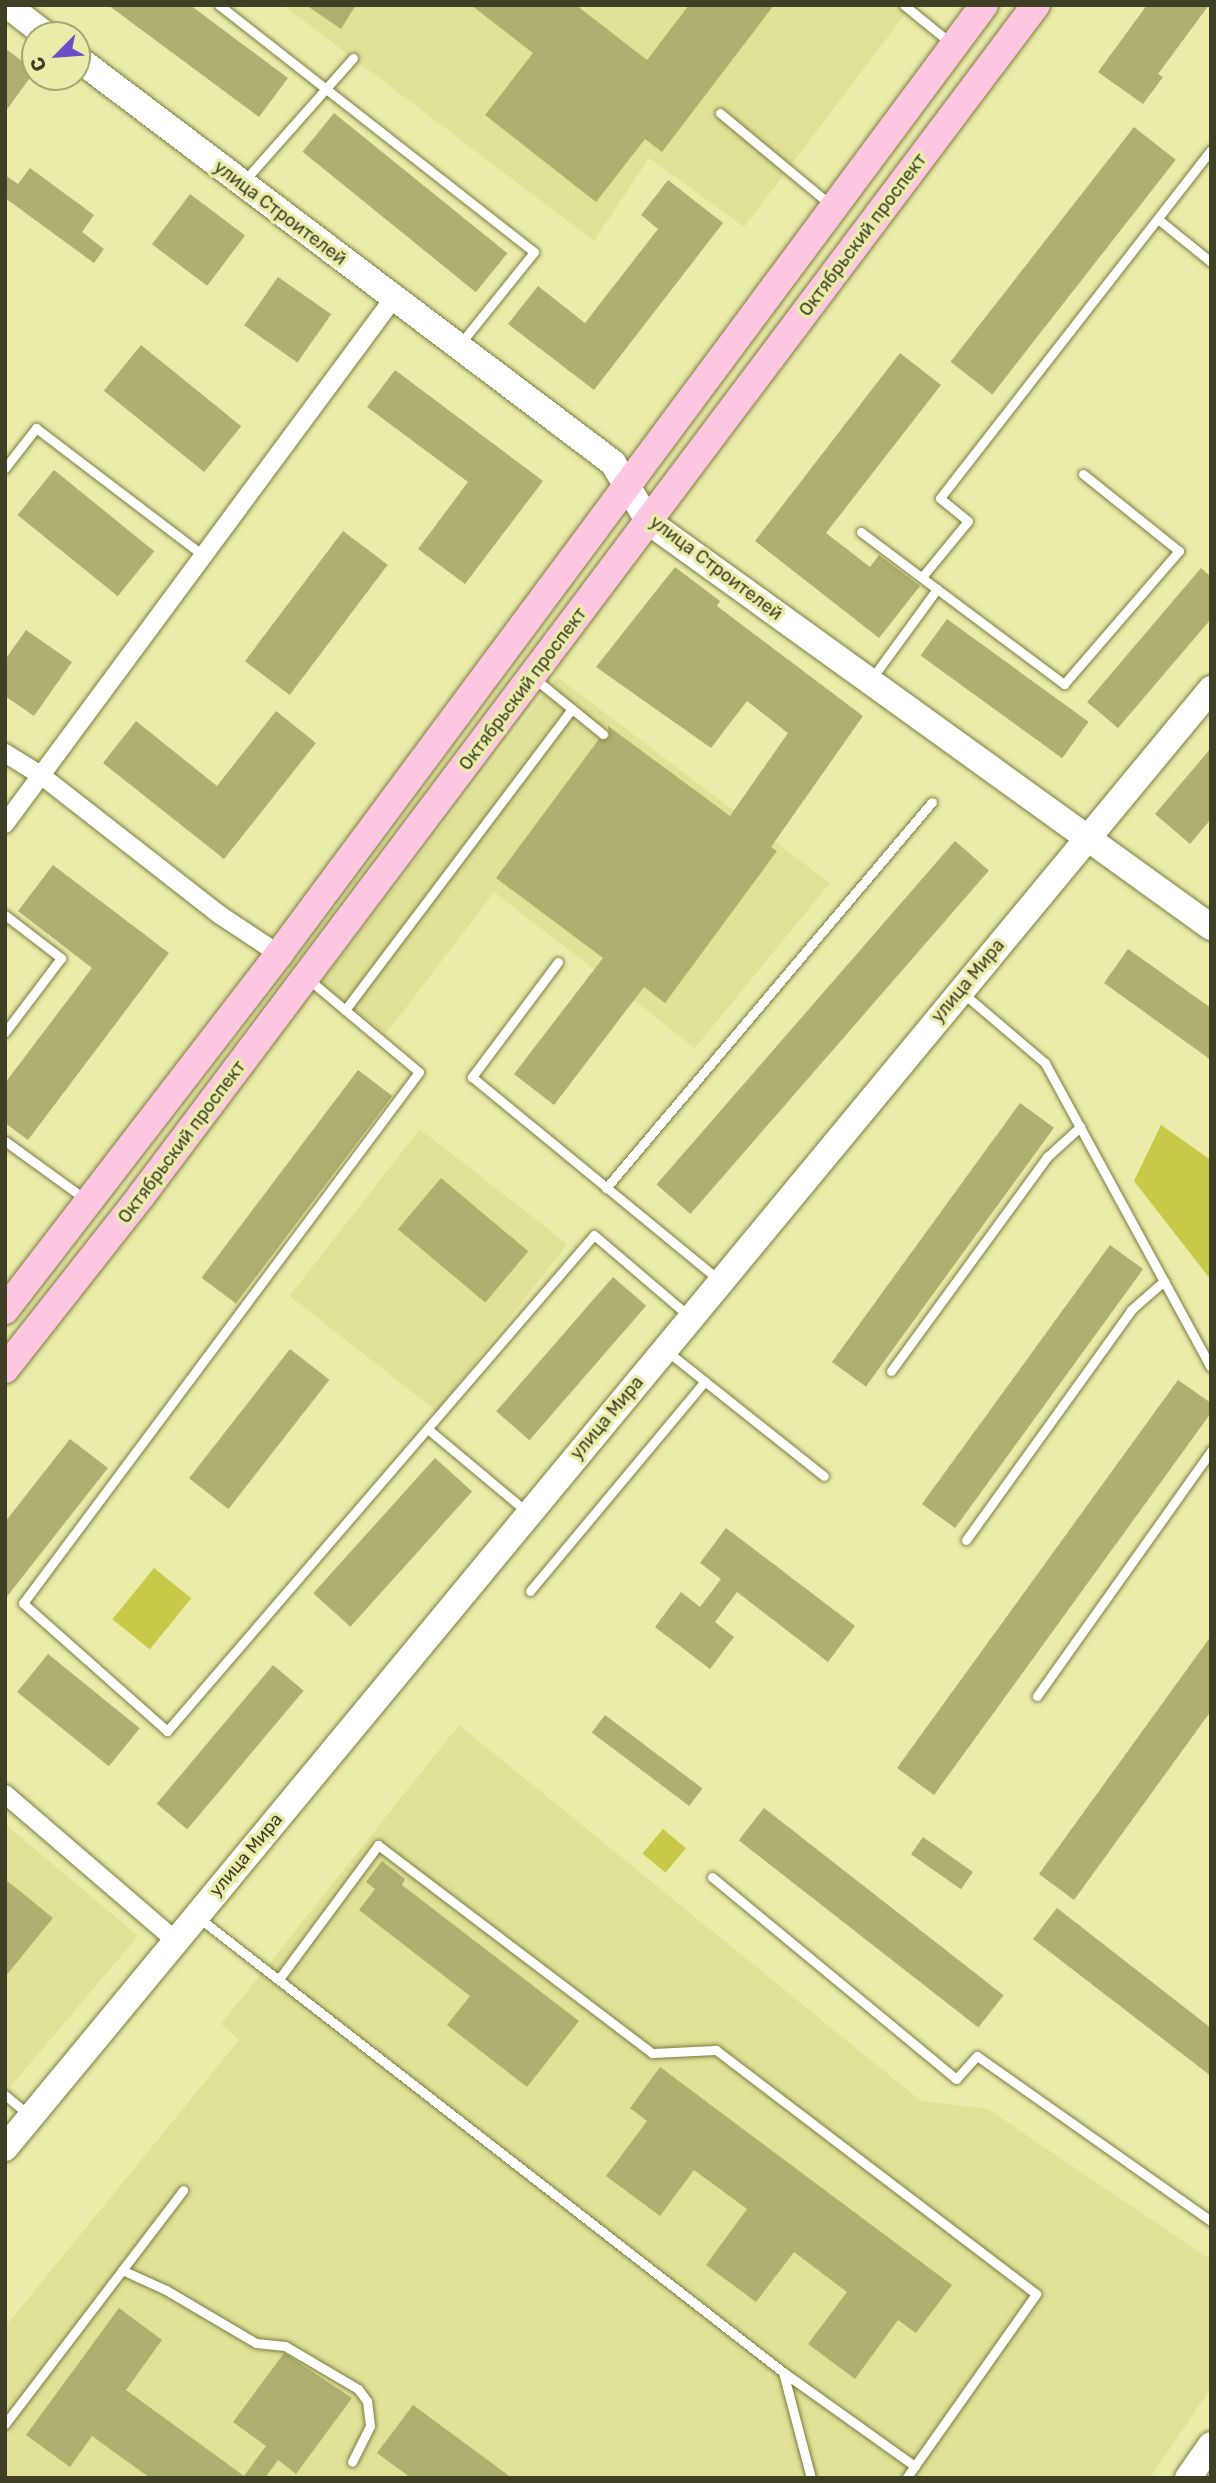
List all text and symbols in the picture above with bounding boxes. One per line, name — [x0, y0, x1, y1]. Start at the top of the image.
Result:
north arrow — [21, 21, 91, 91]
text: С — [25, 53, 52, 75]
street label: Октябрьский проспект — [795, 149, 931, 321]
street label: улица Строителей — [210, 156, 350, 270]
street label: улица Строителей — [646, 511, 786, 625]
street label: Октябрьский проспект — [455, 603, 591, 775]
street label: улица Мира — [927, 935, 1009, 1027]
street label: Октябрьский проспект — [114, 1056, 250, 1228]
street label: улица Мира — [566, 1372, 648, 1464]
street label: улица Мира — [205, 1809, 287, 1901]

